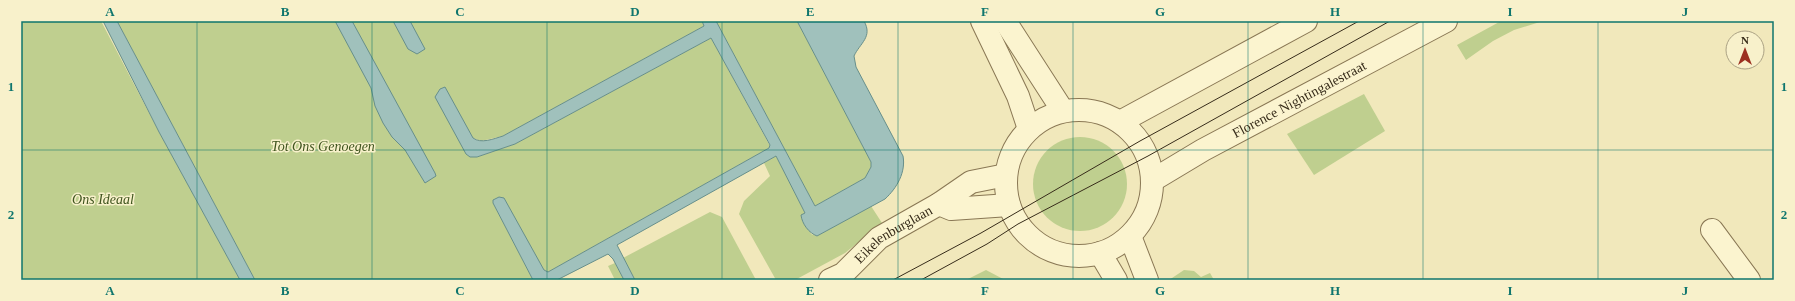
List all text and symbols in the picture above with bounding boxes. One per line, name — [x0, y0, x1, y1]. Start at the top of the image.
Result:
text: A — [105, 4, 115, 19]
text: B — [281, 4, 290, 19]
text: C — [455, 4, 465, 19]
text: D — [630, 4, 640, 19]
text: E — [806, 4, 814, 19]
text: F — [981, 4, 989, 19]
text: G — [1155, 4, 1165, 19]
text: H — [1330, 4, 1340, 19]
text: I — [1507, 4, 1513, 19]
text: J — [1682, 4, 1689, 19]
north arrow — [1725, 30, 1765, 70]
text: N — [1741, 34, 1749, 46]
street label: Florence Nightingalestraat — [1230, 58, 1369, 141]
text: 1 — [8, 79, 14, 94]
text: 1 — [1781, 79, 1787, 94]
park label: Tot Ons Genoegen — [271, 139, 375, 154]
park label: Ons Ideaal — [72, 192, 134, 207]
street label: Eikelenburglaan — [851, 203, 935, 266]
text: 2 — [8, 207, 14, 222]
text: 2 — [1781, 207, 1787, 222]
text: A — [105, 283, 115, 298]
text: B — [281, 283, 290, 298]
text: C — [455, 283, 465, 298]
text: D — [630, 283, 640, 298]
text: E — [806, 283, 814, 298]
text: F — [981, 283, 989, 298]
text: G — [1155, 283, 1165, 298]
text: H — [1330, 283, 1340, 298]
text: I — [1507, 283, 1513, 298]
text: J — [1682, 283, 1689, 298]

